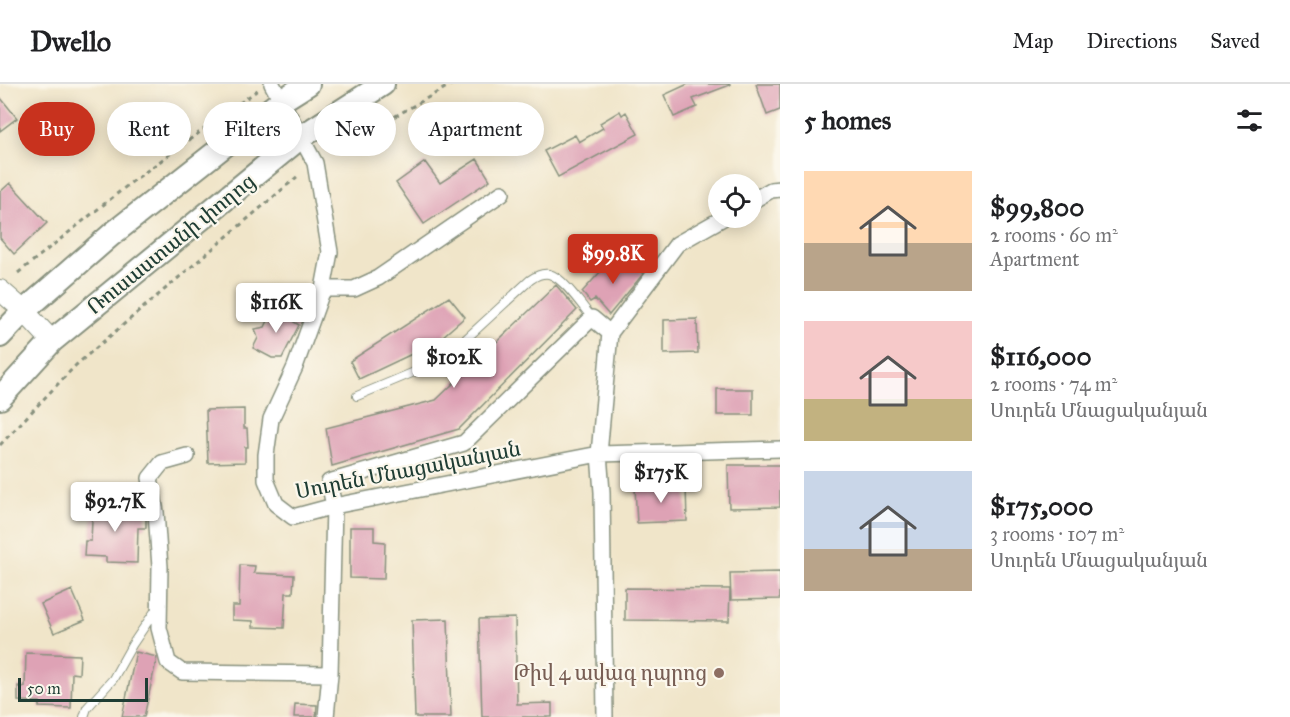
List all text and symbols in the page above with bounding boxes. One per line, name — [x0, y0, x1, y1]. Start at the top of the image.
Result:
text: Dwello — [30, 24, 111, 59]
text: Map — [1013, 28, 1054, 54]
text: Directions — [1087, 28, 1177, 54]
text: Saved — [1210, 28, 1260, 54]
chip: Buy — [18, 102, 95, 156]
chip: Rent — [107, 102, 191, 156]
chip: Filters — [203, 102, 302, 156]
chip: New — [314, 102, 396, 156]
chip: Apartment — [408, 102, 544, 156]
text: 5 homes — [804, 104, 891, 136]
icon: filters — [1233, 104, 1266, 137]
street label: Ռուսաստանի փողոց — [81, 168, 261, 320]
map controls — [708, 174, 762, 228]
button: locate — [708, 174, 762, 228]
text: $99,800 — [990, 191, 1084, 223]
icon: home — [852, 195, 924, 267]
text: 2 rooms · 60 m² — [990, 223, 1118, 247]
pin: $99.8K — [564, 234, 662, 285]
text: $99.8K — [582, 241, 644, 265]
text: Apartment — [990, 247, 1079, 271]
pin: $116K — [234, 283, 318, 334]
text: $116K — [250, 290, 302, 314]
pin: $102K — [412, 338, 496, 389]
text: $116,000 — [990, 340, 1092, 372]
text: $102K — [426, 345, 482, 369]
icon: home — [852, 345, 924, 417]
text: 2 rooms · 74 m² — [990, 372, 1117, 396]
text: Սուրեն Մնացականյան — [990, 398, 1208, 422]
street label: Սուրեն Մնացականյան — [293, 435, 523, 505]
pin: $175K — [619, 453, 703, 504]
text: $175K — [634, 460, 688, 484]
pin: $92.7K — [66, 482, 164, 533]
text: $92.7K — [85, 489, 145, 513]
text: $175,000 — [990, 490, 1093, 522]
icon: home — [852, 495, 924, 567]
text: 3 rooms · 107 m² — [990, 522, 1124, 546]
text: Սուրեն Մնացականյան — [990, 548, 1208, 572]
place label: Թիվ 4 ավագ դպրոց — [513, 660, 707, 686]
marker: Թիվ 4 ավագ դպրոց — [712, 666, 726, 680]
scale bar — [18, 675, 148, 702]
text: 50 m — [27, 679, 61, 698]

